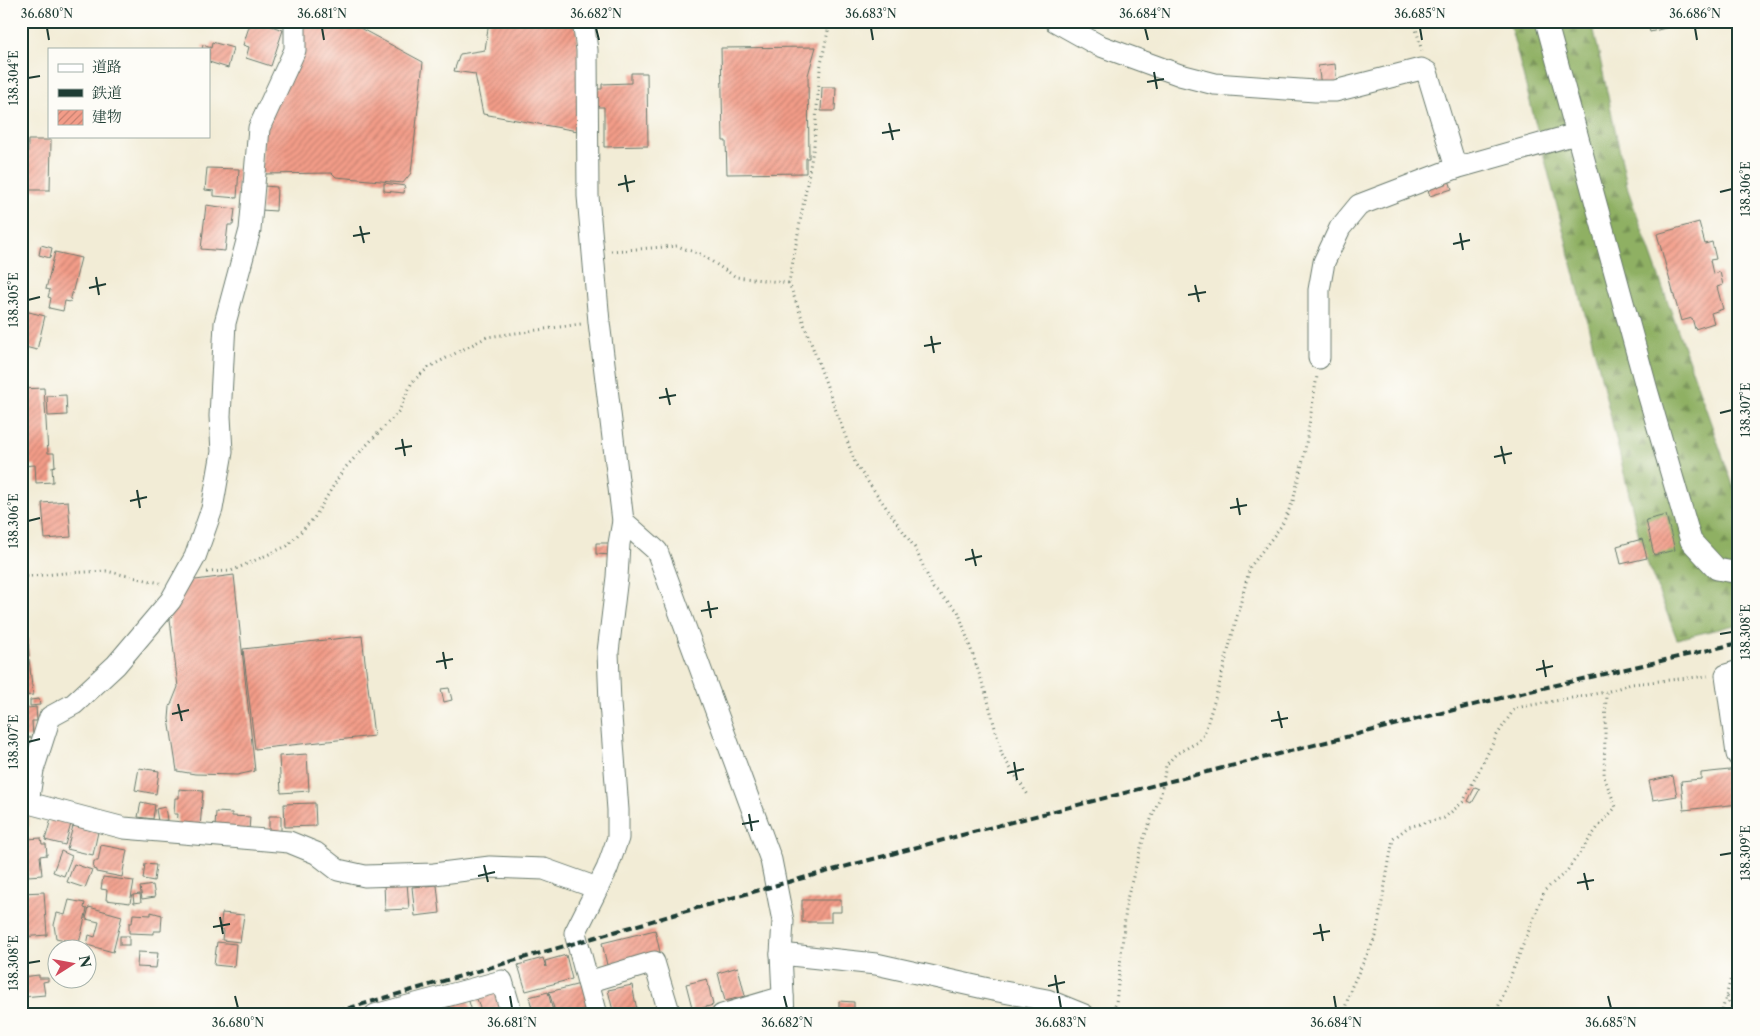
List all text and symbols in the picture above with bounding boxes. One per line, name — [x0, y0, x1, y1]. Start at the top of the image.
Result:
text: 36.680°N — [21, 6, 73, 21]
text: 36.681°N — [297, 6, 347, 21]
text: 36.682°N — [570, 6, 622, 21]
text: 36.683°N — [845, 6, 897, 21]
text: 36.684°N — [1119, 6, 1171, 21]
text: 36.685°N — [1394, 6, 1446, 21]
text: 36.686°N — [1669, 6, 1721, 21]
legend — [48, 48, 210, 138]
text: 138.304°E — [6, 50, 21, 106]
text: 道路 — [92, 57, 122, 76]
text: 鉄道 — [92, 83, 122, 102]
text: 建物 — [92, 107, 122, 126]
text: 138.306°E — [1738, 161, 1753, 217]
text: 138.305°E — [6, 273, 21, 327]
text: 138.307°E — [1738, 383, 1753, 437]
text: 138.306°E — [6, 493, 21, 549]
text: 138.308°E — [1738, 604, 1753, 660]
text: 138.307°E — [6, 715, 21, 769]
text: 138.309°E — [1738, 825, 1753, 881]
text: 138.308°E — [6, 935, 21, 991]
north arrow — [48, 938, 98, 988]
text: N — [75, 954, 95, 969]
text: 36.680°N — [212, 1015, 264, 1030]
text: 36.681°N — [487, 1015, 537, 1030]
text: 36.682°N — [761, 1015, 813, 1030]
text: 36.683°N — [1035, 1015, 1087, 1030]
text: 36.684°N — [1310, 1015, 1362, 1030]
text: 36.685°N — [1585, 1015, 1637, 1030]

